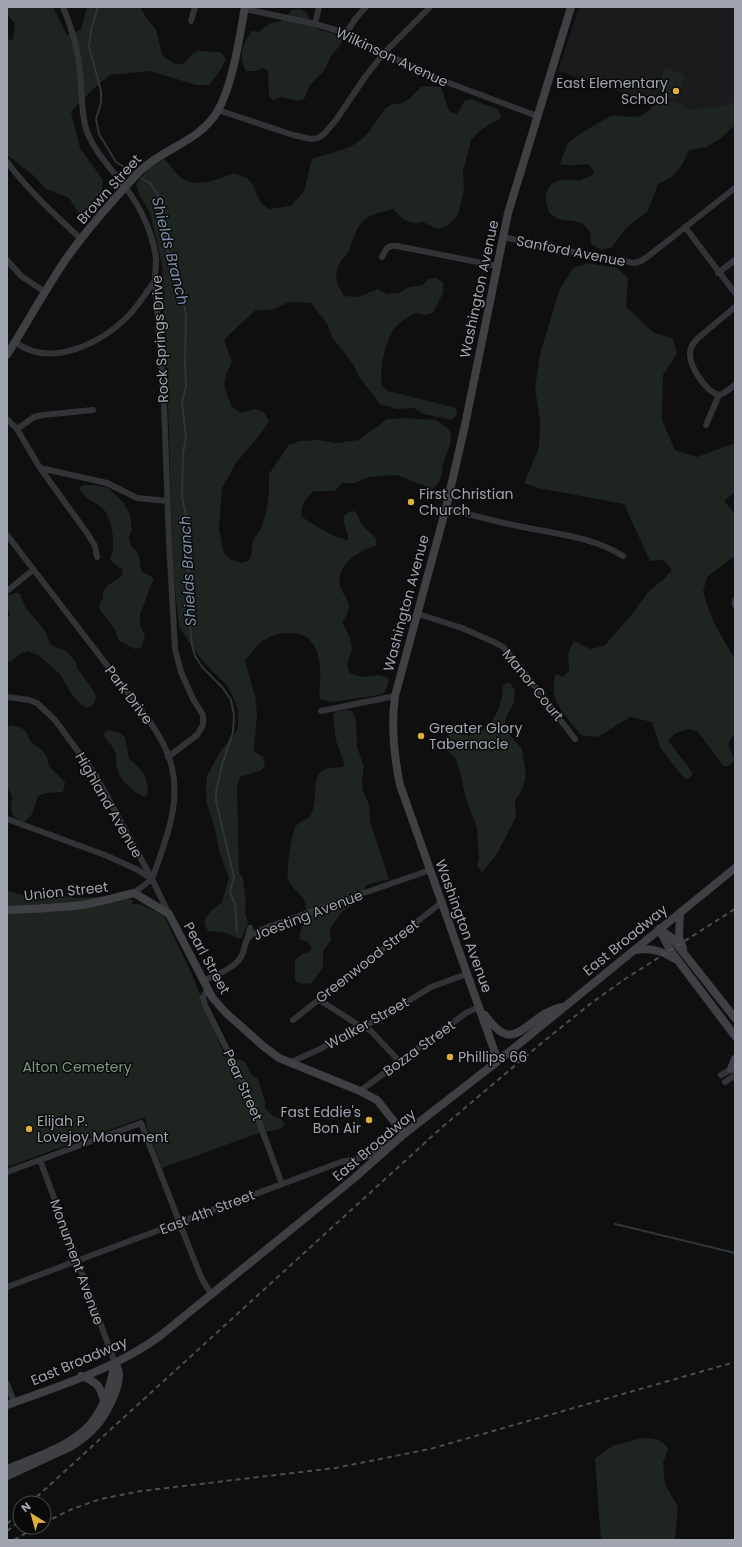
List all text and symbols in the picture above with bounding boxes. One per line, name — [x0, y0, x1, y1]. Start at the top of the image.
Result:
street label: Wilkinson Avenue — [333, 22, 452, 92]
place label: East Elementary School — [556, 73, 668, 109]
marker: East Elementary School — [671, 86, 681, 96]
street label: Brown Street — [72, 150, 146, 228]
water label: Shields Branch — [147, 195, 194, 307]
street label: Washington Avenue — [455, 218, 503, 360]
street label: Sanford Avenue — [515, 231, 628, 271]
street label: Rock Springs Drive — [147, 274, 173, 403]
place label: First Christian Church — [419, 484, 514, 520]
marker: First Christian Church — [406, 497, 416, 507]
water label: Shields Branch — [174, 515, 201, 627]
street label: Washington Avenue — [378, 532, 434, 673]
street label: Manor Court — [498, 645, 568, 725]
street label: Park Drive — [100, 661, 158, 729]
place label: Greater Glory Tabernacle — [429, 718, 523, 754]
marker: Greater Glory Tabernacle — [416, 731, 426, 741]
street label: Highland Avenue — [71, 748, 148, 862]
street label: Washington Avenue — [431, 857, 498, 996]
street label: Union Street — [23, 877, 109, 905]
street label: Joesting Avenue — [250, 885, 366, 945]
street label: East Broadway — [579, 900, 672, 980]
street label: Greenwood Street — [311, 914, 423, 1008]
street label: Pearl Street — [179, 918, 235, 998]
street label: Walker Street — [322, 992, 412, 1054]
street label: Bozza Street — [379, 1015, 459, 1081]
street label: Pear Street — [218, 1046, 268, 1124]
place label: Phillips 66 — [458, 1047, 527, 1067]
marker: Phillips 66 — [445, 1052, 455, 1062]
park label: Alton Cemetery — [22, 1057, 132, 1077]
place label: Fast Eddie's Bon Air — [281, 1102, 361, 1138]
street label: East Broadway — [328, 1104, 420, 1186]
place label: Elijah P. Lovejoy Monument — [37, 1111, 169, 1147]
marker: Fast Eddie's Bon Air — [364, 1115, 374, 1125]
marker: Elijah P. Lovejoy Monument — [24, 1124, 34, 1134]
street label: East 4th Street — [157, 1185, 257, 1239]
street label: Monument Avenue — [45, 1196, 109, 1328]
street label: East Broadway — [28, 1332, 131, 1390]
north arrow — [12, 1495, 52, 1535]
text: N — [18, 1498, 34, 1516]

